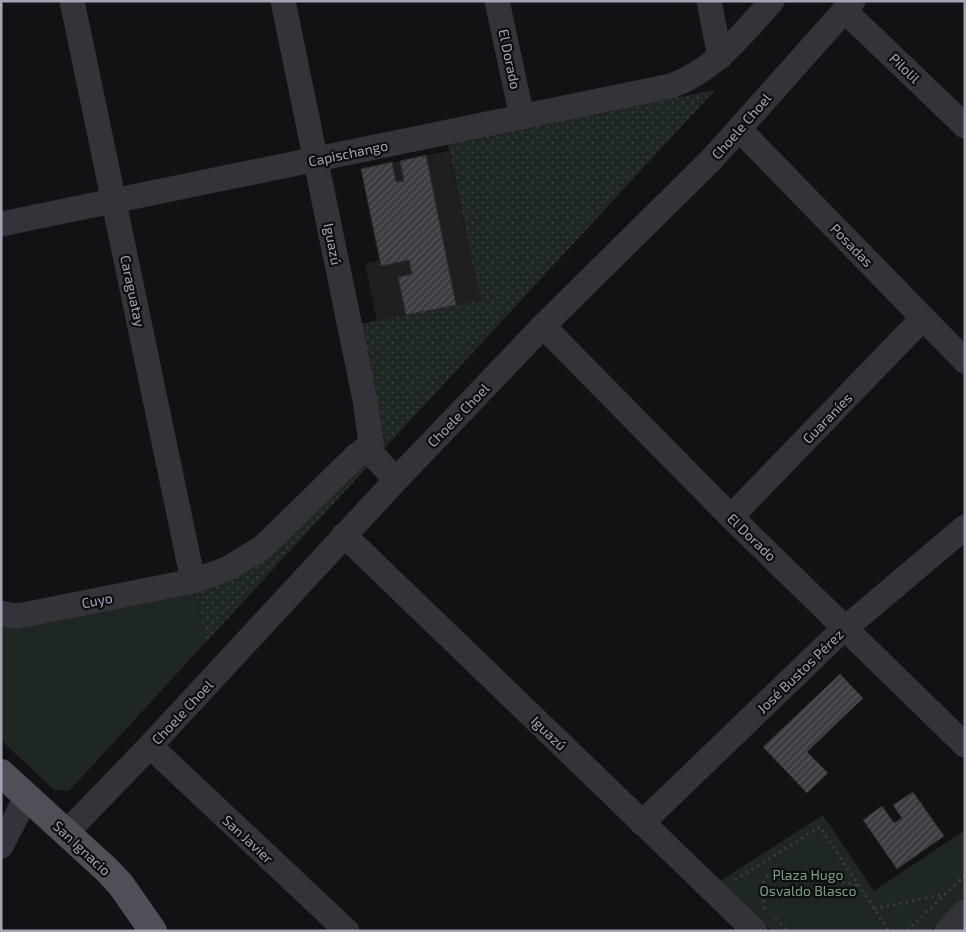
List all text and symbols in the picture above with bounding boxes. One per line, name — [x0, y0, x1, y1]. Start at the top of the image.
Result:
street label: El Dorado — [495, 27, 525, 91]
street label: Pilolil — [886, 50, 924, 87]
street label: Choele Choel — [708, 89, 775, 163]
street label: Capischango — [307, 136, 389, 170]
street label: Posadas — [827, 220, 877, 270]
street label: Iguazú — [321, 222, 345, 266]
street label: Caraguatay — [117, 254, 149, 329]
street label: Choele Choel — [423, 379, 493, 450]
street label: Guaraníes — [799, 389, 855, 447]
street label: El Dorado — [724, 510, 780, 564]
street label: Cuyo — [80, 589, 114, 611]
street label: José Bustos Pérez — [753, 625, 847, 717]
street label: Choele Choel — [148, 676, 217, 748]
street label: Iguazú — [528, 712, 570, 754]
street label: San Javier — [219, 811, 277, 867]
street label: San Ignacio — [50, 817, 114, 879]
park label: Plaza Hugo Osvaldo Blasco — [759, 866, 857, 899]

